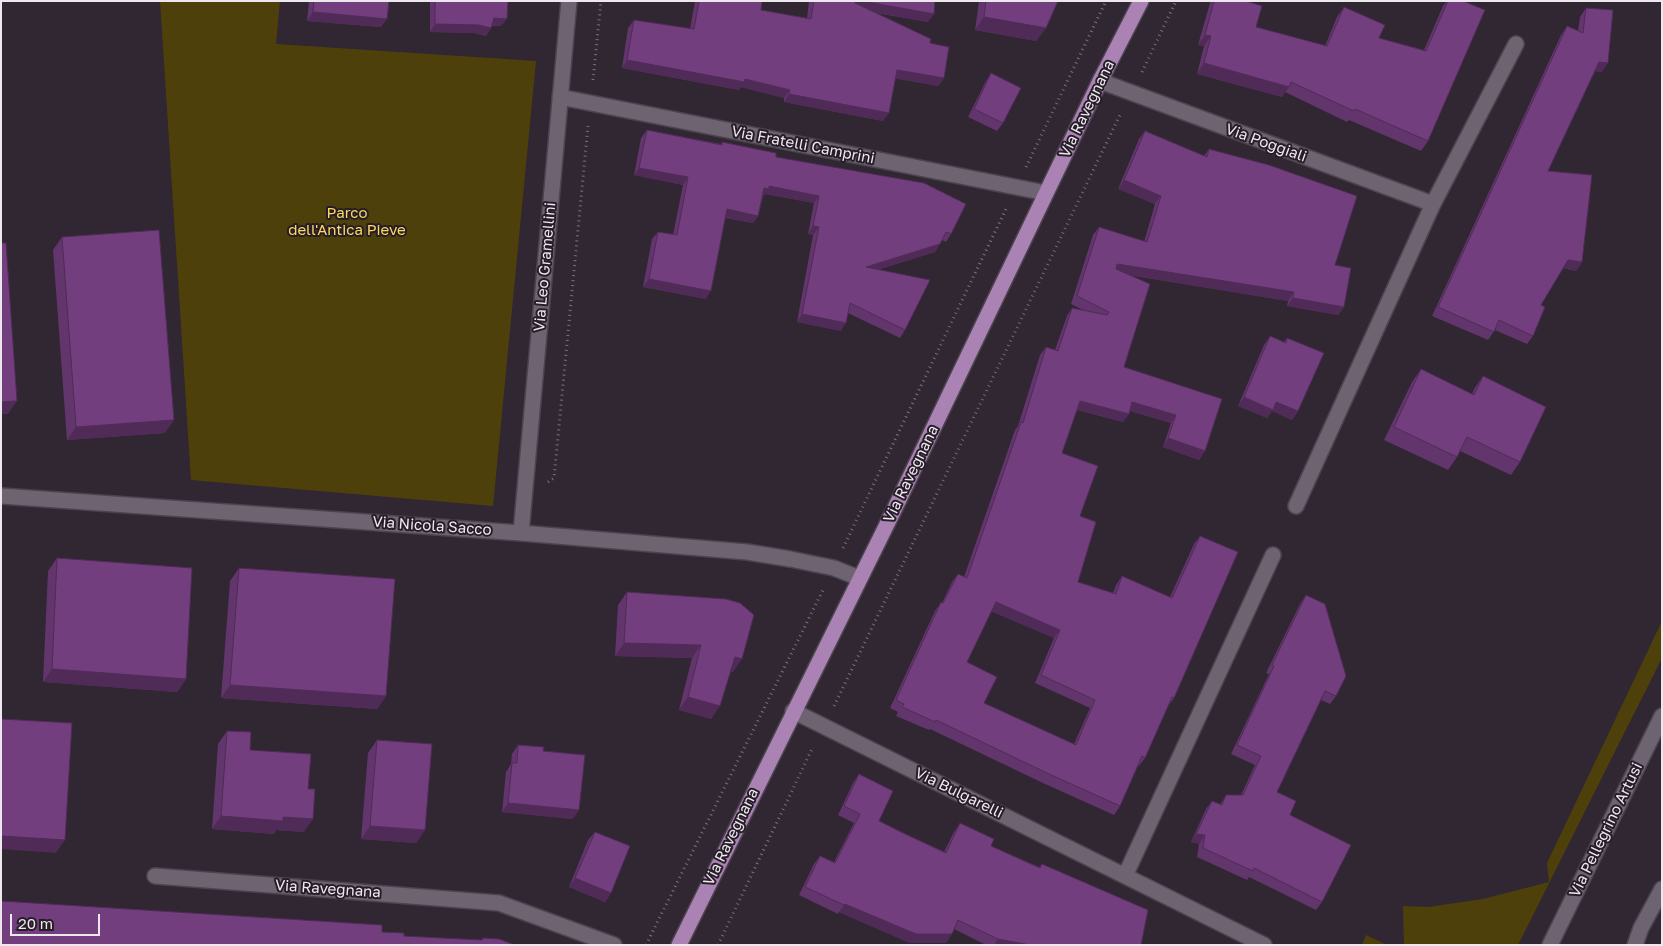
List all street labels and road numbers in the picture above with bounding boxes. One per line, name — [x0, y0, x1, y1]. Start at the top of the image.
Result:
street label: Via Ravegnana — [1056, 57, 1118, 161]
street label: Via Poggiali — [1223, 120, 1309, 166]
street label: Via Fratelli Camprini — [730, 122, 876, 168]
street label: Via Leo Gramellini — [530, 202, 560, 332]
street label: Via Ravegnana — [880, 422, 942, 526]
street label: Via Nicola Sacco — [372, 513, 492, 539]
street label: Via Pellegrino Artusi — [1566, 760, 1646, 900]
street label: Via Bulgarelli — [912, 764, 1006, 822]
street label: Via Ravegnana — [700, 785, 762, 889]
street label: Via Ravegnana — [275, 876, 381, 902]

